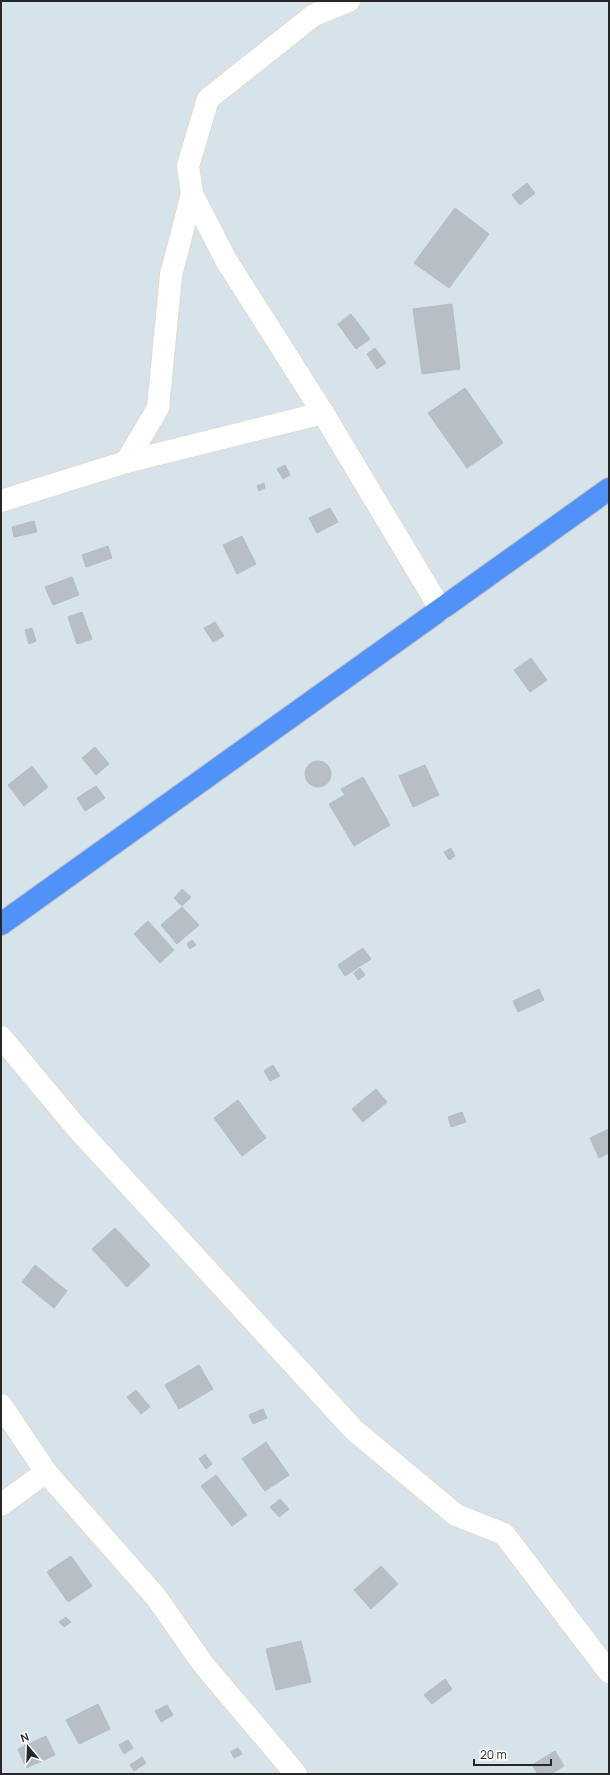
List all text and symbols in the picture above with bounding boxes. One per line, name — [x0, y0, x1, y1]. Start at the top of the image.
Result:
north arrow — [8, 1727, 48, 1767]
text: N — [18, 1729, 31, 1745]
scale bar — [474, 1741, 551, 1767]
text: 20 m — [480, 1746, 507, 1763]

